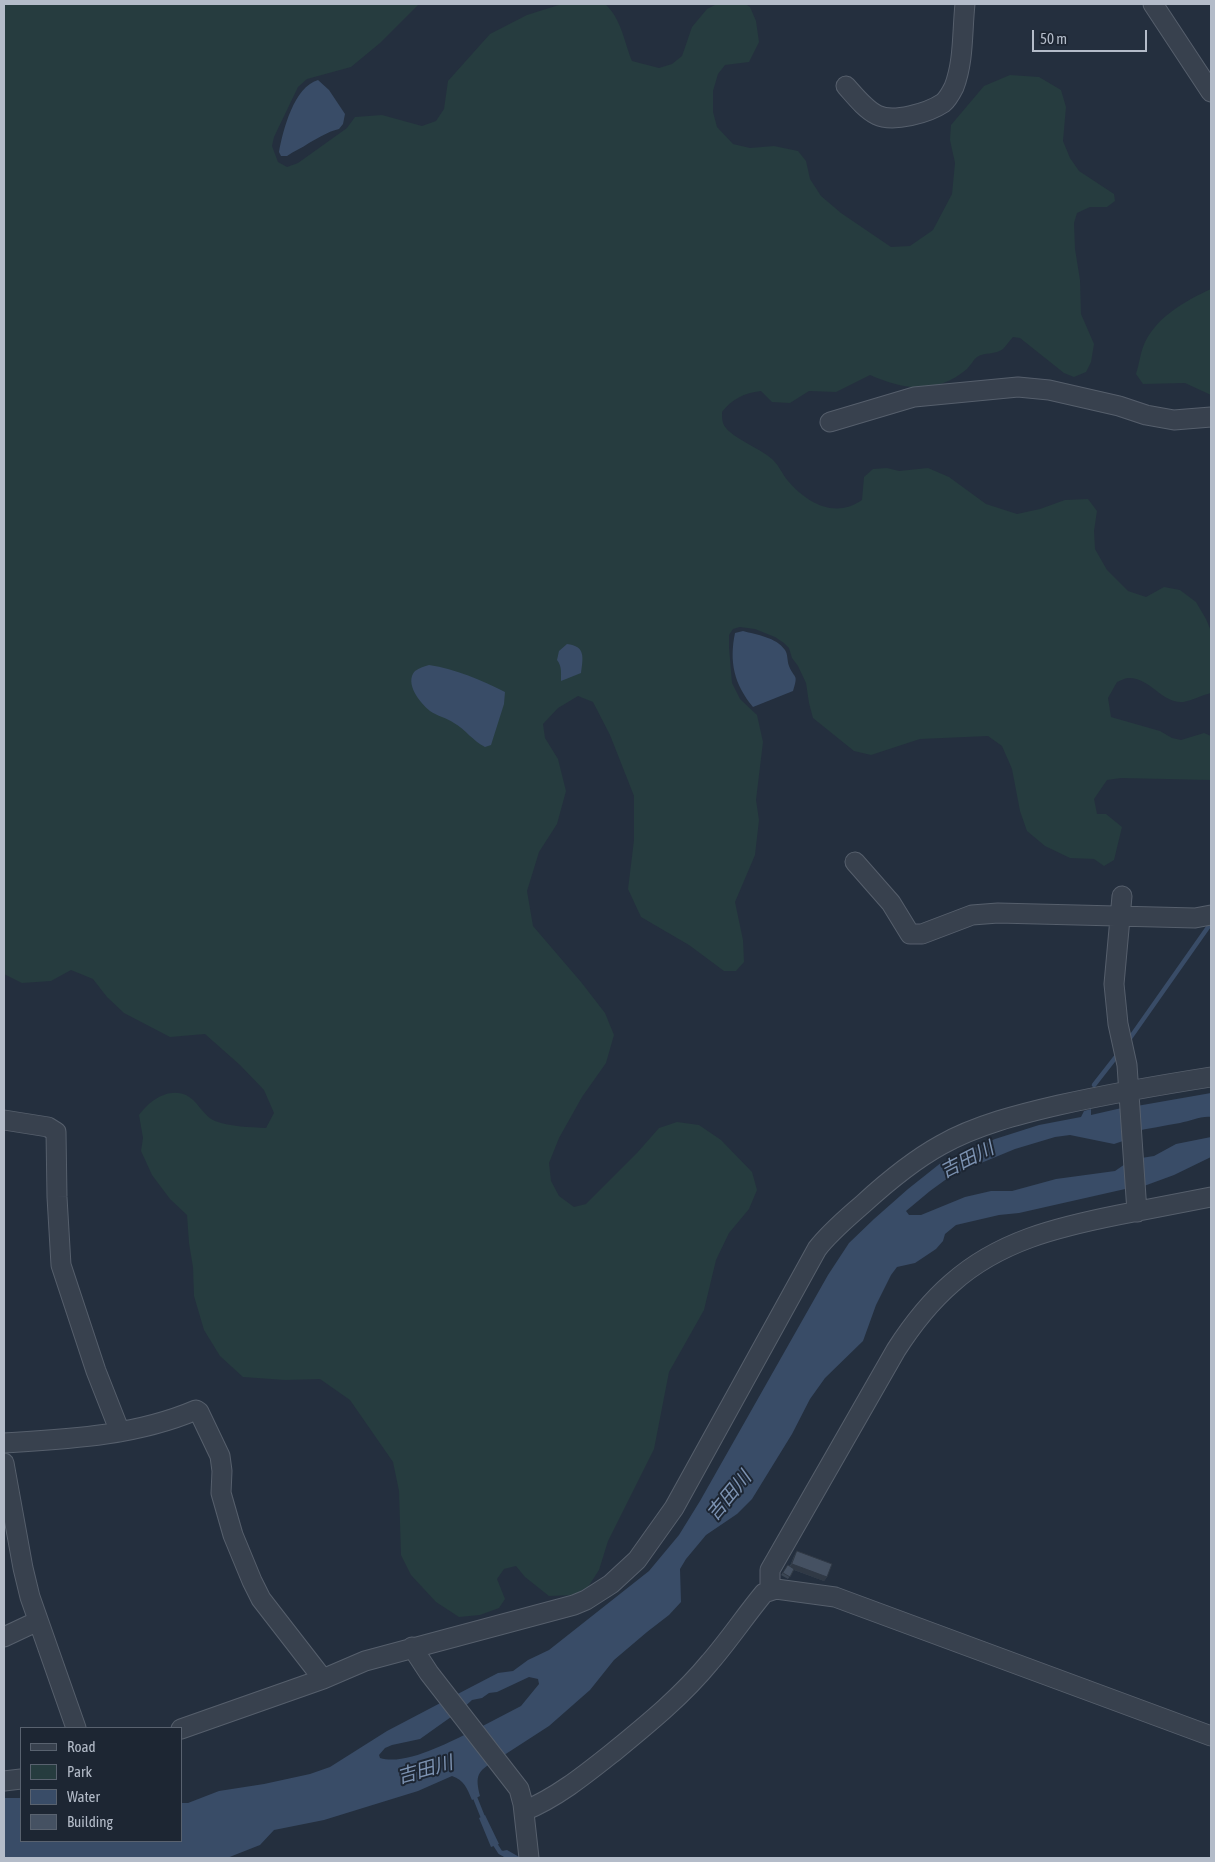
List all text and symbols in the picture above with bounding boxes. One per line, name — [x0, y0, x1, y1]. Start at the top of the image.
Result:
scale bar — [1035, 20, 1150, 52]
text: 50 m — [1040, 30, 1067, 47]
water label: 吉田川 — [936, 1137, 998, 1183]
water label: 吉田川 — [702, 1467, 756, 1525]
legend — [20, 1727, 182, 1842]
text: Road — [67, 1738, 96, 1755]
water label: 吉田川 — [394, 1751, 456, 1789]
text: Park — [67, 1763, 92, 1780]
text: Water — [67, 1788, 100, 1805]
text: Building — [67, 1813, 113, 1830]

